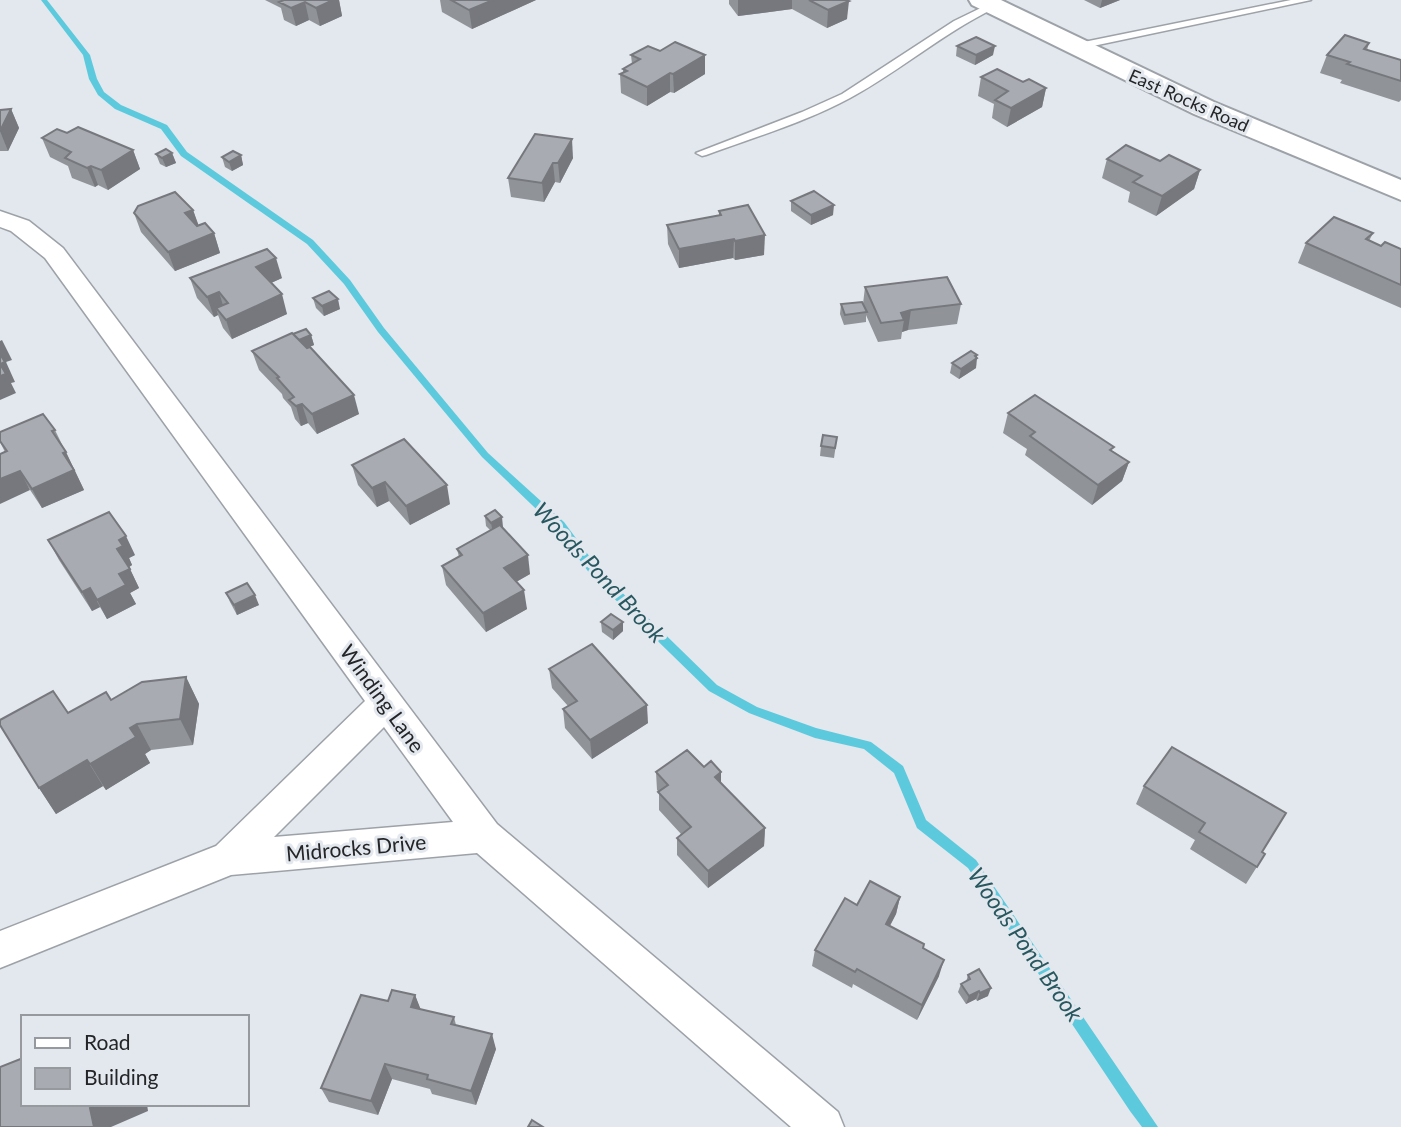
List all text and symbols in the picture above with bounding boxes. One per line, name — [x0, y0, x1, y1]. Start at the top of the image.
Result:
street label: East Rocks Road — [1126, 64, 1252, 136]
water label: Woods Pond Brook — [528, 496, 673, 649]
street label: Winding Lane — [335, 639, 431, 757]
street label: Midrocks Drive — [285, 828, 427, 866]
water label: Woods Pond Brook — [963, 862, 1090, 1027]
legend — [21, 1015, 248, 1106]
text: Road — [84, 1029, 131, 1054]
text: Building — [84, 1064, 159, 1089]

